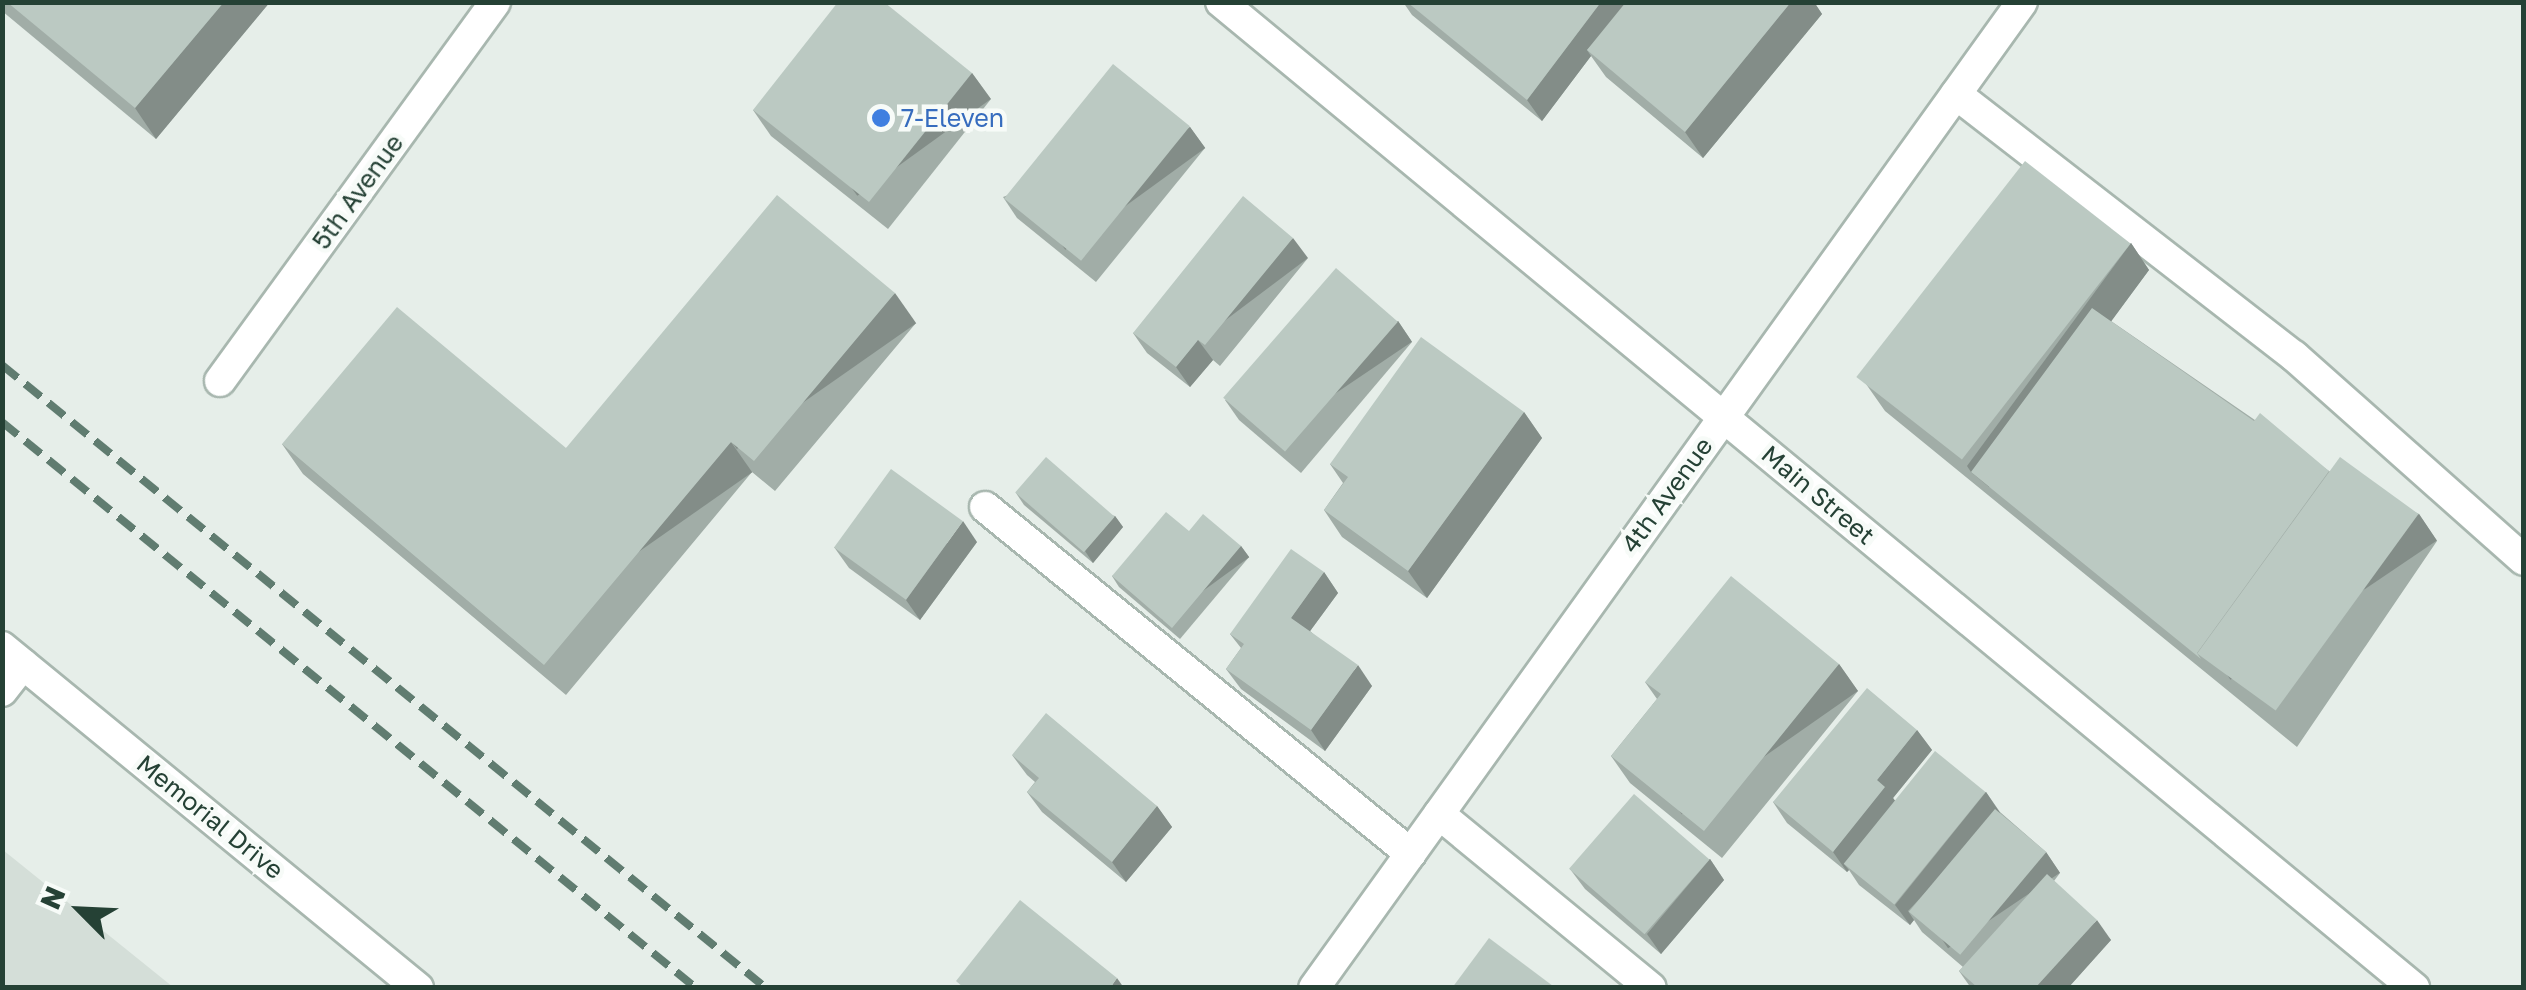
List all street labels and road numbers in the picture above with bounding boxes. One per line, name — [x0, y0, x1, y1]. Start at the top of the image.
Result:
street label: 5th Avenue — [306, 129, 410, 255]
street label: 4th Avenue — [1615, 432, 1719, 558]
street label: Main Street — [1756, 439, 1880, 551]
street label: Memorial Drive — [131, 749, 289, 885]

